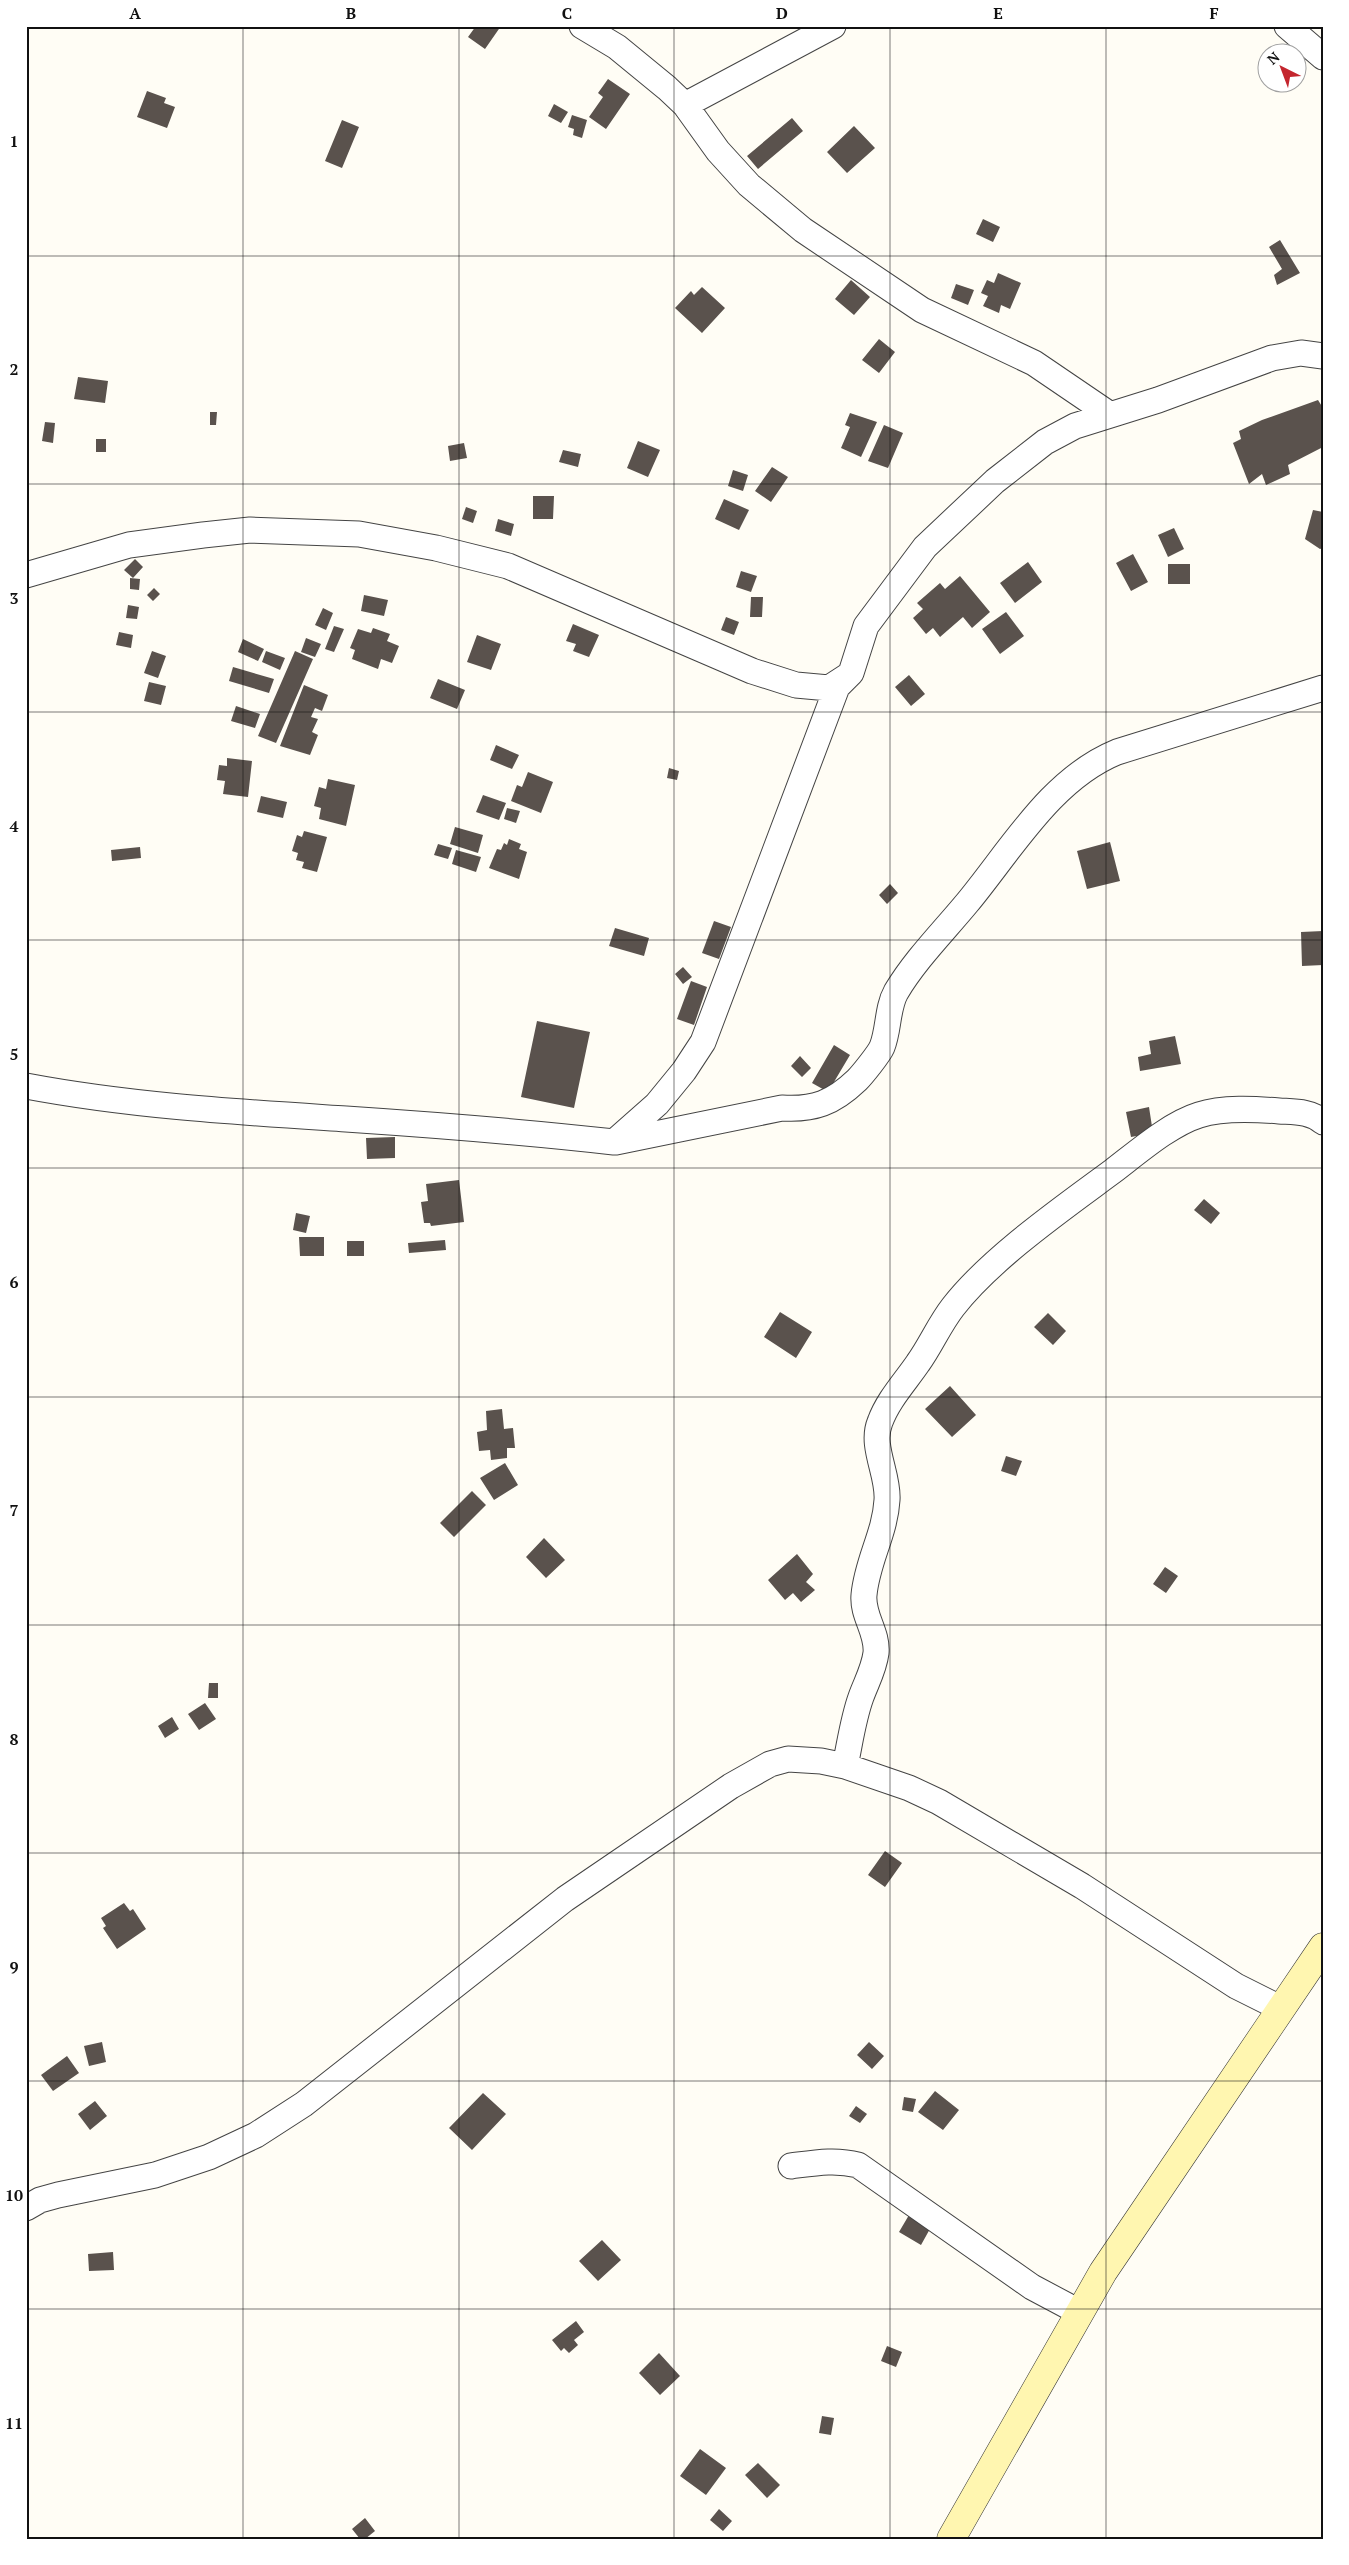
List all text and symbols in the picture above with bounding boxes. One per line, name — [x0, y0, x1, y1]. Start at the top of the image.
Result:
text: A — [129, 2, 141, 24]
text: B — [346, 2, 356, 24]
text: C — [562, 2, 572, 24]
text: D — [776, 2, 788, 24]
text: E — [993, 2, 1003, 24]
text: F — [1209, 2, 1219, 24]
north arrow — [1256, 42, 1306, 92]
text: N — [1263, 47, 1284, 69]
text: 1 — [9, 130, 19, 152]
text: 2 — [9, 358, 19, 380]
text: 3 — [9, 587, 19, 609]
text: 4 — [9, 815, 19, 837]
text: 5 — [9, 1043, 19, 1065]
text: 6 — [9, 1271, 19, 1293]
text: 7 — [9, 1499, 19, 1521]
text: 8 — [9, 1728, 19, 1750]
text: 9 — [9, 1956, 19, 1978]
text: 10 — [5, 2184, 23, 2206]
text: 11 — [5, 2412, 23, 2434]

